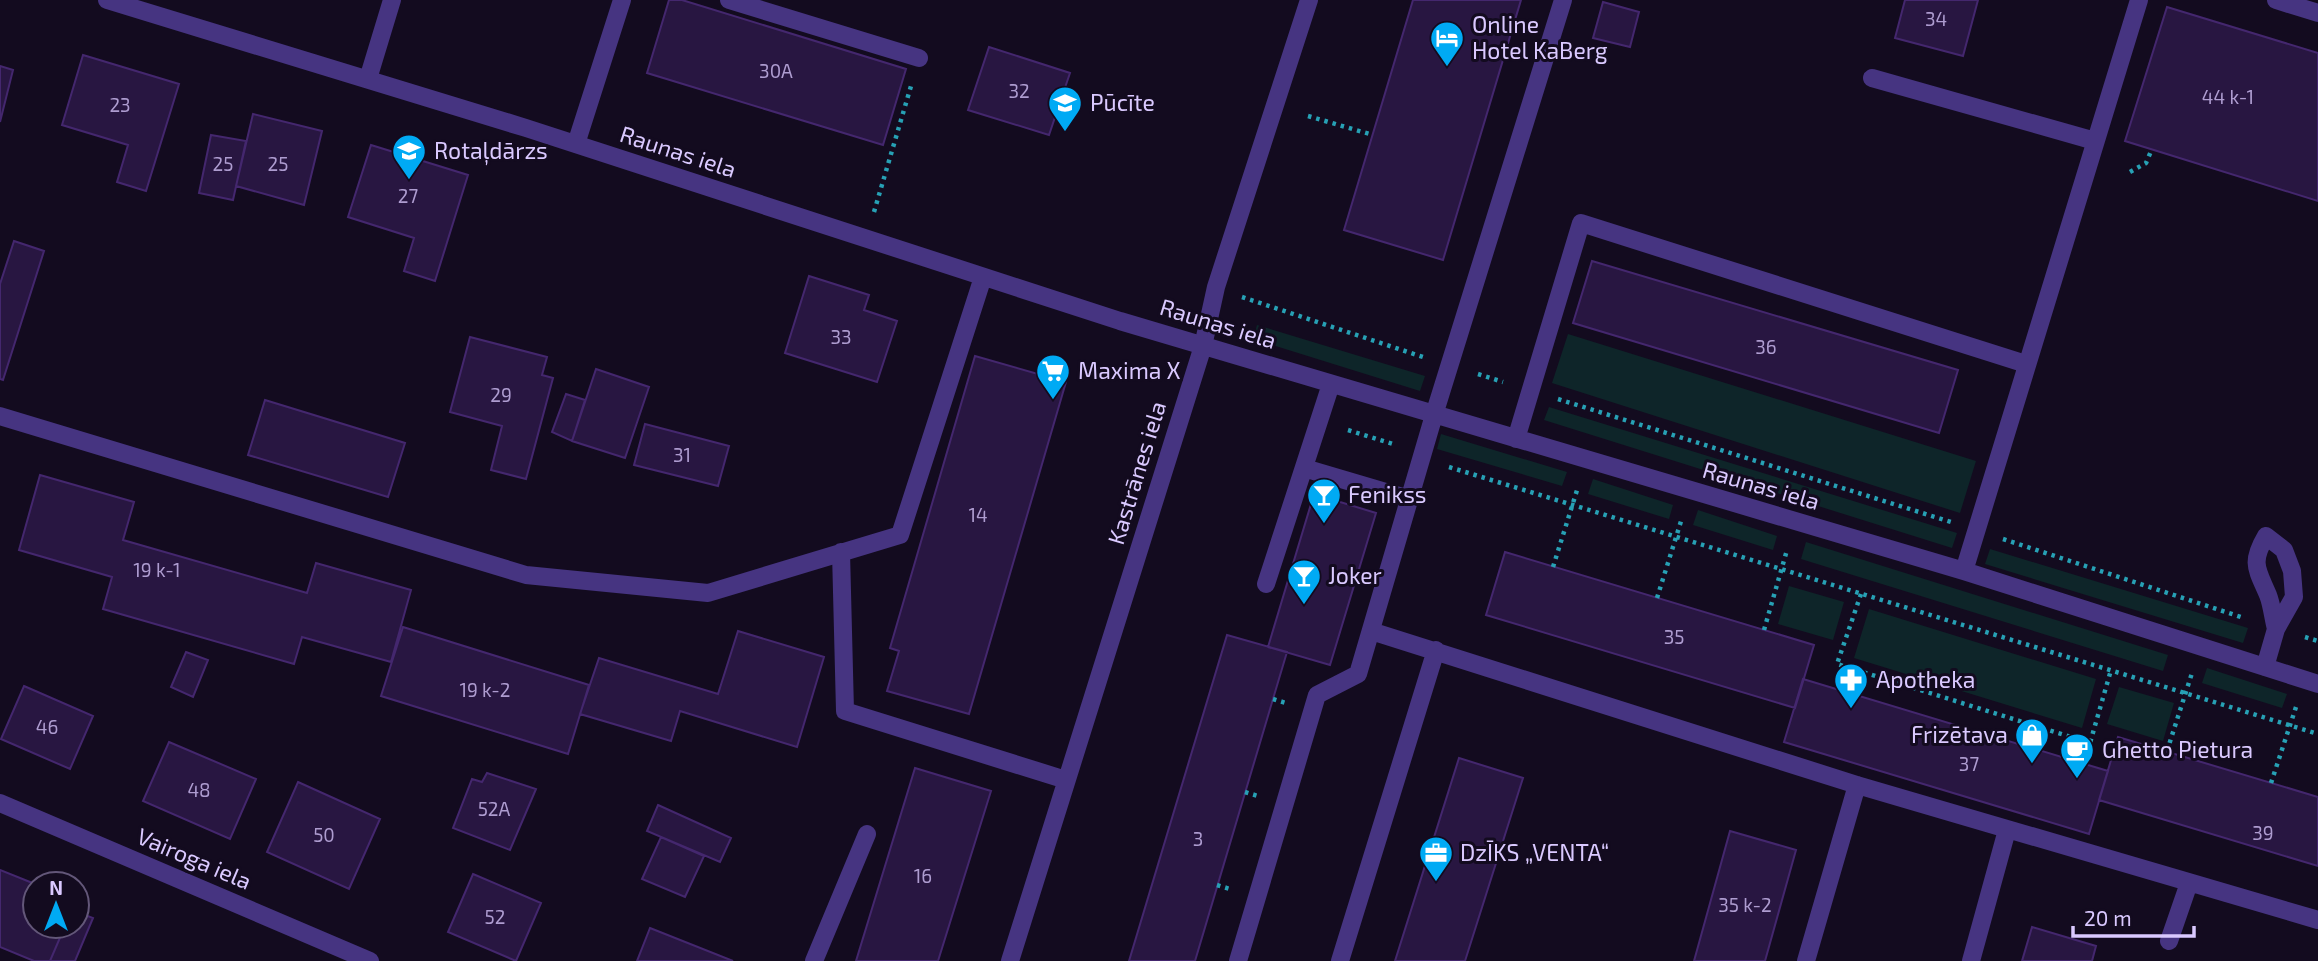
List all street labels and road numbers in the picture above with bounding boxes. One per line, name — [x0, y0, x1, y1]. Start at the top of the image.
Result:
street label: Raunas iela — [617, 119, 740, 183]
street label: Raunas iela — [1157, 292, 1280, 354]
street label: Kastrānes iela — [1101, 398, 1171, 548]
street label: Raunas iela — [1700, 455, 1823, 515]
street label: Vairoga iela — [133, 821, 256, 895]

